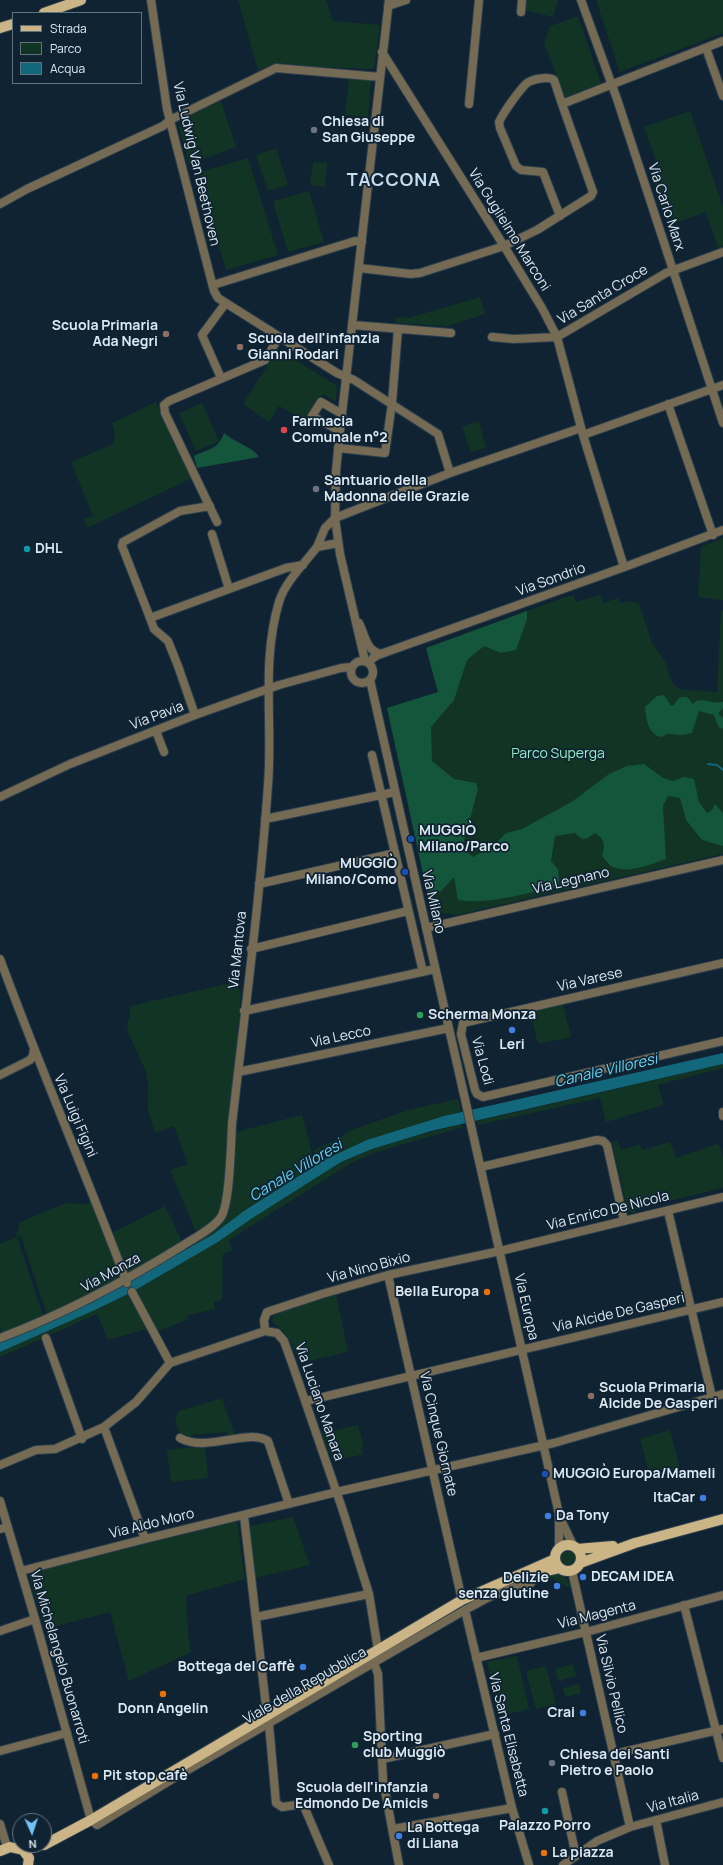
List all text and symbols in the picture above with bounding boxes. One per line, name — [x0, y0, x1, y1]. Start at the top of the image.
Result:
legend — [12, 12, 142, 84]
text: Strada — [50, 20, 87, 37]
text: Parco — [50, 40, 81, 57]
text: Acqua — [50, 60, 85, 77]
street label: Via Ludwig Van Beethoven — [169, 80, 223, 248]
place label: Chiesa di San Giuseppe — [322, 114, 415, 146]
marker: Chiesa di San Giuseppe — [309, 125, 319, 135]
street label: Via Carlo Marx — [644, 161, 688, 253]
street label: Via Guglielmo Marconi — [464, 166, 554, 294]
district label: TACCONA — [347, 170, 441, 192]
street label: Via Santa Croce — [555, 262, 651, 328]
place label: Scuola Primaria Ada Negri — [52, 318, 158, 350]
marker: Scuola Primaria Ada Negri — [161, 329, 171, 339]
place label: Scuola dell'infanzia Gianni Rodari — [248, 331, 380, 364]
marker: Scuola dell'infanzia Gianni Rodari — [235, 342, 245, 352]
place label: Farmacia Comunale n°2 — [292, 414, 388, 446]
marker: Farmacia Comunale n°2 — [279, 425, 289, 435]
place label: Santuario della Madonna delle Grazie — [324, 473, 469, 506]
marker: Santuario della Madonna delle Grazie — [311, 484, 321, 494]
place label: DHL — [35, 541, 62, 557]
marker: DHL — [22, 544, 32, 554]
street label: Via Sondrio — [514, 560, 588, 600]
street label: Via Pavia — [128, 698, 186, 734]
park label: Parco Superga — [511, 746, 605, 762]
place label: MUGGIÒ Milano/Parco — [419, 823, 509, 856]
marker: MUGGIÒ Milano/Parco — [406, 834, 416, 844]
place label: MUGGIÒ Milano/Como — [306, 856, 397, 888]
street label: Via Legnano — [531, 864, 611, 898]
marker: MUGGIÒ Milano/Como — [400, 867, 410, 877]
street label: Via Milano — [418, 869, 448, 935]
street label: Via Mantova — [226, 910, 250, 990]
street label: Via Varese — [556, 964, 624, 996]
place label: Scherma Monza — [428, 1007, 536, 1023]
marker: Scherma Monza — [415, 1010, 425, 1020]
street label: Via Lecco — [310, 1022, 372, 1052]
marker: Leri — [507, 1025, 517, 1035]
street label: Via Lodi — [468, 1035, 496, 1087]
place label: Leri — [499, 1037, 525, 1053]
water label: Canale Villoresi — [553, 1050, 659, 1092]
street label: Via Luigi Figini — [50, 1072, 100, 1160]
water label: Canale Villoresi — [246, 1136, 346, 1206]
street label: Via Enrico De Nicola — [545, 1188, 671, 1234]
street label: Via Nino Bixio — [326, 1249, 412, 1287]
street label: Via Monza — [78, 1250, 144, 1296]
street label: Via Europa — [510, 1272, 542, 1342]
place label: Bella Europa — [395, 1284, 479, 1300]
marker: Bella Europa — [482, 1287, 492, 1297]
street label: Via Alcide De Gasperi — [552, 1290, 686, 1336]
street label: Via Luciano Manara — [291, 1341, 347, 1463]
street label: Via Cinque Giornate — [415, 1370, 461, 1498]
place label: Scuola Primaria Alcide De Gasperi — [599, 1380, 717, 1412]
marker: Scuola Primaria Alcide De Gasperi — [586, 1391, 596, 1401]
place label: MUGGIÒ Europa/Mameli — [553, 1466, 715, 1482]
marker: MUGGIÒ Europa/Mameli — [540, 1469, 550, 1479]
place label: ItaCar — [653, 1490, 695, 1506]
marker: ItaCar — [698, 1493, 708, 1503]
street label: Via Aldo Moro — [108, 1505, 196, 1543]
place label: Da Tony — [556, 1508, 609, 1524]
marker: Da Tony — [543, 1511, 553, 1521]
street label: Via Michelangelo Buonarroti — [26, 1568, 92, 1746]
place label: DECAM IDEA — [591, 1569, 674, 1585]
place label: Delizie senza glutine — [458, 1570, 549, 1602]
marker: DECAM IDEA — [578, 1572, 588, 1582]
marker: Delizie senza glutine — [552, 1581, 562, 1591]
street label: Via Magenta — [556, 1597, 638, 1633]
street label: Via Silvio Pellico — [591, 1633, 631, 1735]
street label: Viale della Repubblica — [241, 1644, 369, 1728]
place label: Bottega del Caffè — [178, 1659, 295, 1675]
marker: Bottega del Caffè — [298, 1662, 308, 1672]
street label: Via Santa Elisabetta — [484, 1671, 532, 1799]
marker: Donn Angelin — [158, 1689, 168, 1699]
place label: Donn Angelin — [118, 1701, 208, 1717]
place label: Crai — [547, 1705, 575, 1721]
marker: Crai — [578, 1708, 588, 1718]
place label: Sporting club Muggiò — [363, 1729, 446, 1762]
marker: Sporting club Muggiò — [350, 1740, 360, 1750]
place label: Chiesa dei Santi Pietro e Paolo — [560, 1747, 670, 1780]
marker: Chiesa dei Santi Pietro e Paolo — [547, 1758, 557, 1768]
place label: Pit stop cafè — [103, 1768, 188, 1784]
marker: Pit stop cafè — [90, 1771, 100, 1781]
place label: Scuola dell'infanzia Edmondo De Amicis — [295, 1780, 428, 1812]
street label: Via Italia — [645, 1787, 701, 1817]
marker: Scuola dell'infanzia Edmondo De Amicis — [431, 1791, 441, 1801]
marker: Palazzo Porro — [540, 1806, 550, 1816]
north arrow — [12, 1813, 52, 1853]
place label: Palazzo Porro — [499, 1818, 591, 1834]
place label: La Bottega di Liana — [407, 1820, 479, 1852]
marker: La Bottega di Liana — [394, 1831, 404, 1841]
text: N — [28, 1837, 37, 1852]
place label: La piazza — [552, 1845, 614, 1861]
marker: La piazza — [539, 1848, 549, 1858]

